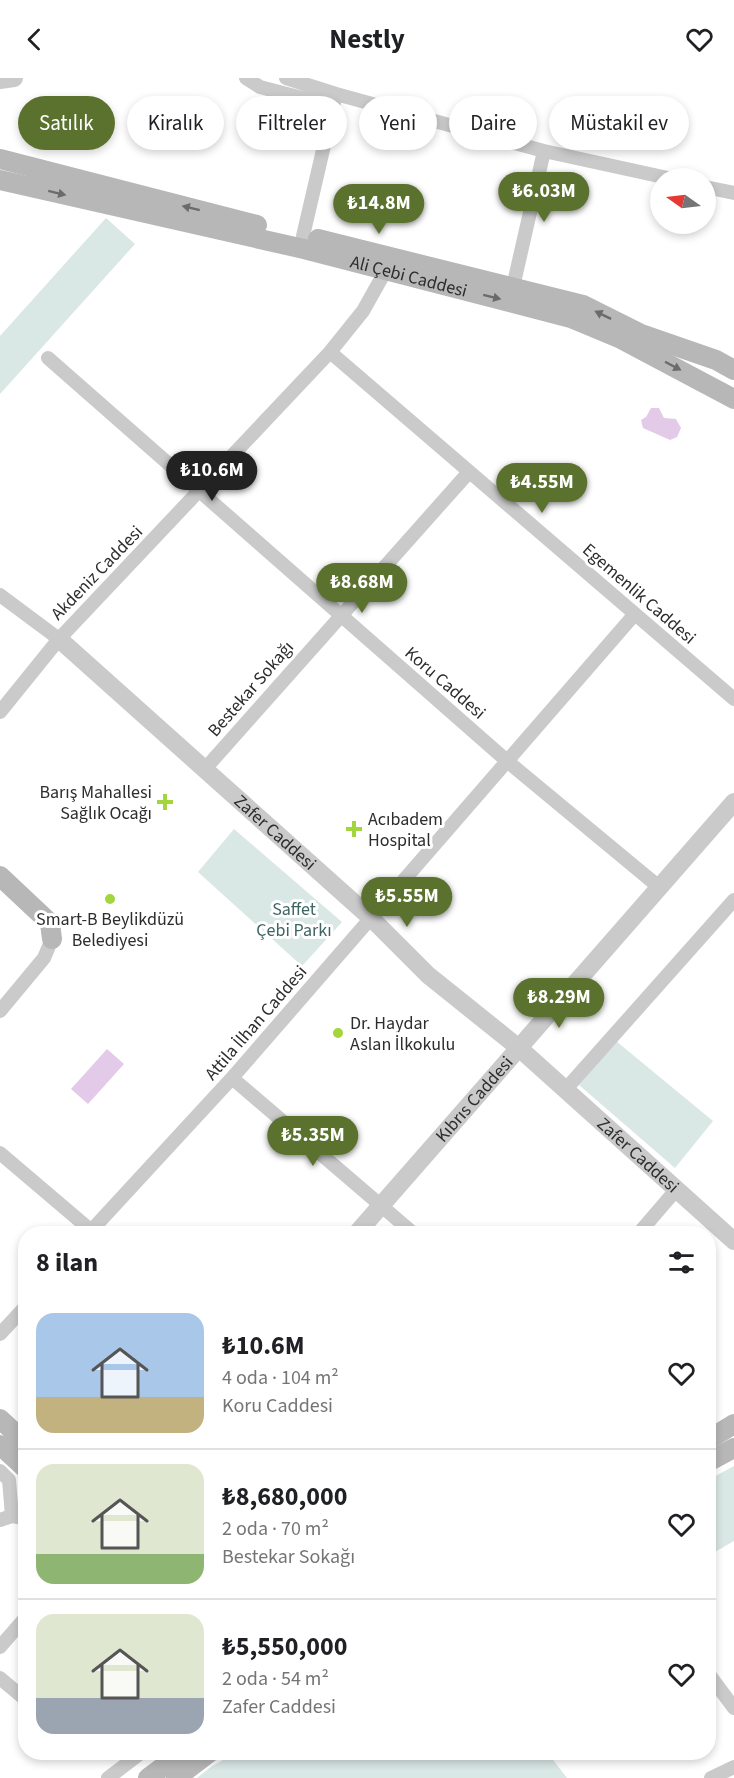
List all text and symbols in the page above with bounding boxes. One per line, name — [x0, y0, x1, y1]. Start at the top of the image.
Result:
text: Nestly — [329, 20, 405, 59]
icon: back — [18, 23, 51, 56]
icon: heart — [683, 23, 716, 56]
chip: Satılık — [18, 96, 115, 150]
chip: Kiralık — [127, 96, 224, 150]
chip: Filtreler — [236, 96, 347, 150]
chip: Yeni — [359, 96, 437, 150]
chip: Daire — [449, 96, 537, 150]
chip: Müstakil ev — [549, 96, 689, 150]
north arrow — [650, 168, 716, 234]
map controls — [650, 168, 716, 234]
pin: ₺6.03M — [495, 172, 593, 223]
text: ₺6.03M — [512, 177, 576, 205]
pin: ₺14.8M — [330, 184, 428, 235]
one-way arrow — [48, 189, 66, 199]
text: ₺14.8M — [347, 189, 411, 217]
one-way arrow — [182, 203, 200, 213]
street label: Ali Çebi Caddesi — [348, 249, 470, 303]
one-way arrow — [483, 292, 501, 302]
one-way arrow — [595, 310, 612, 319]
one-way arrow — [664, 361, 682, 371]
pin: ₺10.6M — [163, 451, 261, 502]
text: ₺10.6M — [180, 456, 244, 484]
pin: ₺4.55M — [493, 463, 591, 514]
text: ₺4.55M — [510, 468, 574, 496]
street label: Akdeniz Caddesi — [45, 520, 149, 626]
street label: Egemenlik Caddesi — [577, 538, 701, 650]
pin: ₺8.68M — [313, 563, 411, 614]
text: ₺8.68M — [330, 568, 394, 596]
street label: Bestekar Sokağı — [202, 636, 300, 742]
street label: Koru Caddesi — [399, 641, 491, 725]
place label: Barış Mahallesi Sağlık Ocağı — [39, 780, 152, 826]
street label: Zafer Caddesi — [229, 789, 322, 876]
marker: Barış Mahallesi Sağlık Ocağı — [156, 793, 174, 811]
place label: Acıbadem Hospital — [368, 807, 443, 853]
marker: Acıbadem Hospital — [345, 820, 363, 838]
pin: ₺5.55M — [358, 877, 456, 928]
text: ₺5.55M — [375, 882, 439, 910]
marker: Smart-B Beylikdüzü Belediyesi — [103, 892, 117, 906]
park label: Saffet Çebi Parkı — [256, 897, 332, 943]
place label: Smart-B Beylikdüzü Belediyesi — [36, 907, 184, 953]
street label: Attila İlhan Caddesi — [199, 960, 313, 1086]
pin: ₺8.29M — [510, 978, 608, 1029]
text: ₺8.29M — [527, 983, 591, 1011]
place label: Dr. Haydar Aslan İlkokulu — [350, 1011, 455, 1057]
marker: Dr. Haydar Aslan İlkokulu — [331, 1026, 345, 1040]
street label: Kıbrıs Caddesi — [430, 1051, 519, 1148]
street label: Zafer Caddesi — [592, 1111, 685, 1199]
pin: ₺5.35M — [264, 1116, 362, 1167]
text: ₺5.35M — [281, 1121, 345, 1149]
text: 8 ilan — [36, 1244, 98, 1281]
icon: filters — [665, 1246, 698, 1279]
text: ₺10.6M — [222, 1327, 305, 1364]
icon: home — [84, 1337, 156, 1409]
icon: heart — [665, 1357, 698, 1390]
text: 4 oda · 104 m² — [222, 1364, 339, 1392]
text: Koru Caddesi — [222, 1392, 333, 1420]
text: ₺8,680,000 — [222, 1478, 347, 1515]
icon: home — [84, 1488, 156, 1560]
icon: heart — [665, 1508, 698, 1541]
text: 2 oda · 70 m² — [222, 1515, 329, 1543]
text: Bestekar Sokağı — [222, 1543, 355, 1571]
text: ₺5,550,000 — [222, 1628, 347, 1665]
icon: home — [84, 1638, 156, 1710]
icon: heart — [665, 1658, 698, 1691]
text: 2 oda · 54 m² — [222, 1665, 329, 1693]
text: Zafer Caddesi — [222, 1693, 336, 1721]

